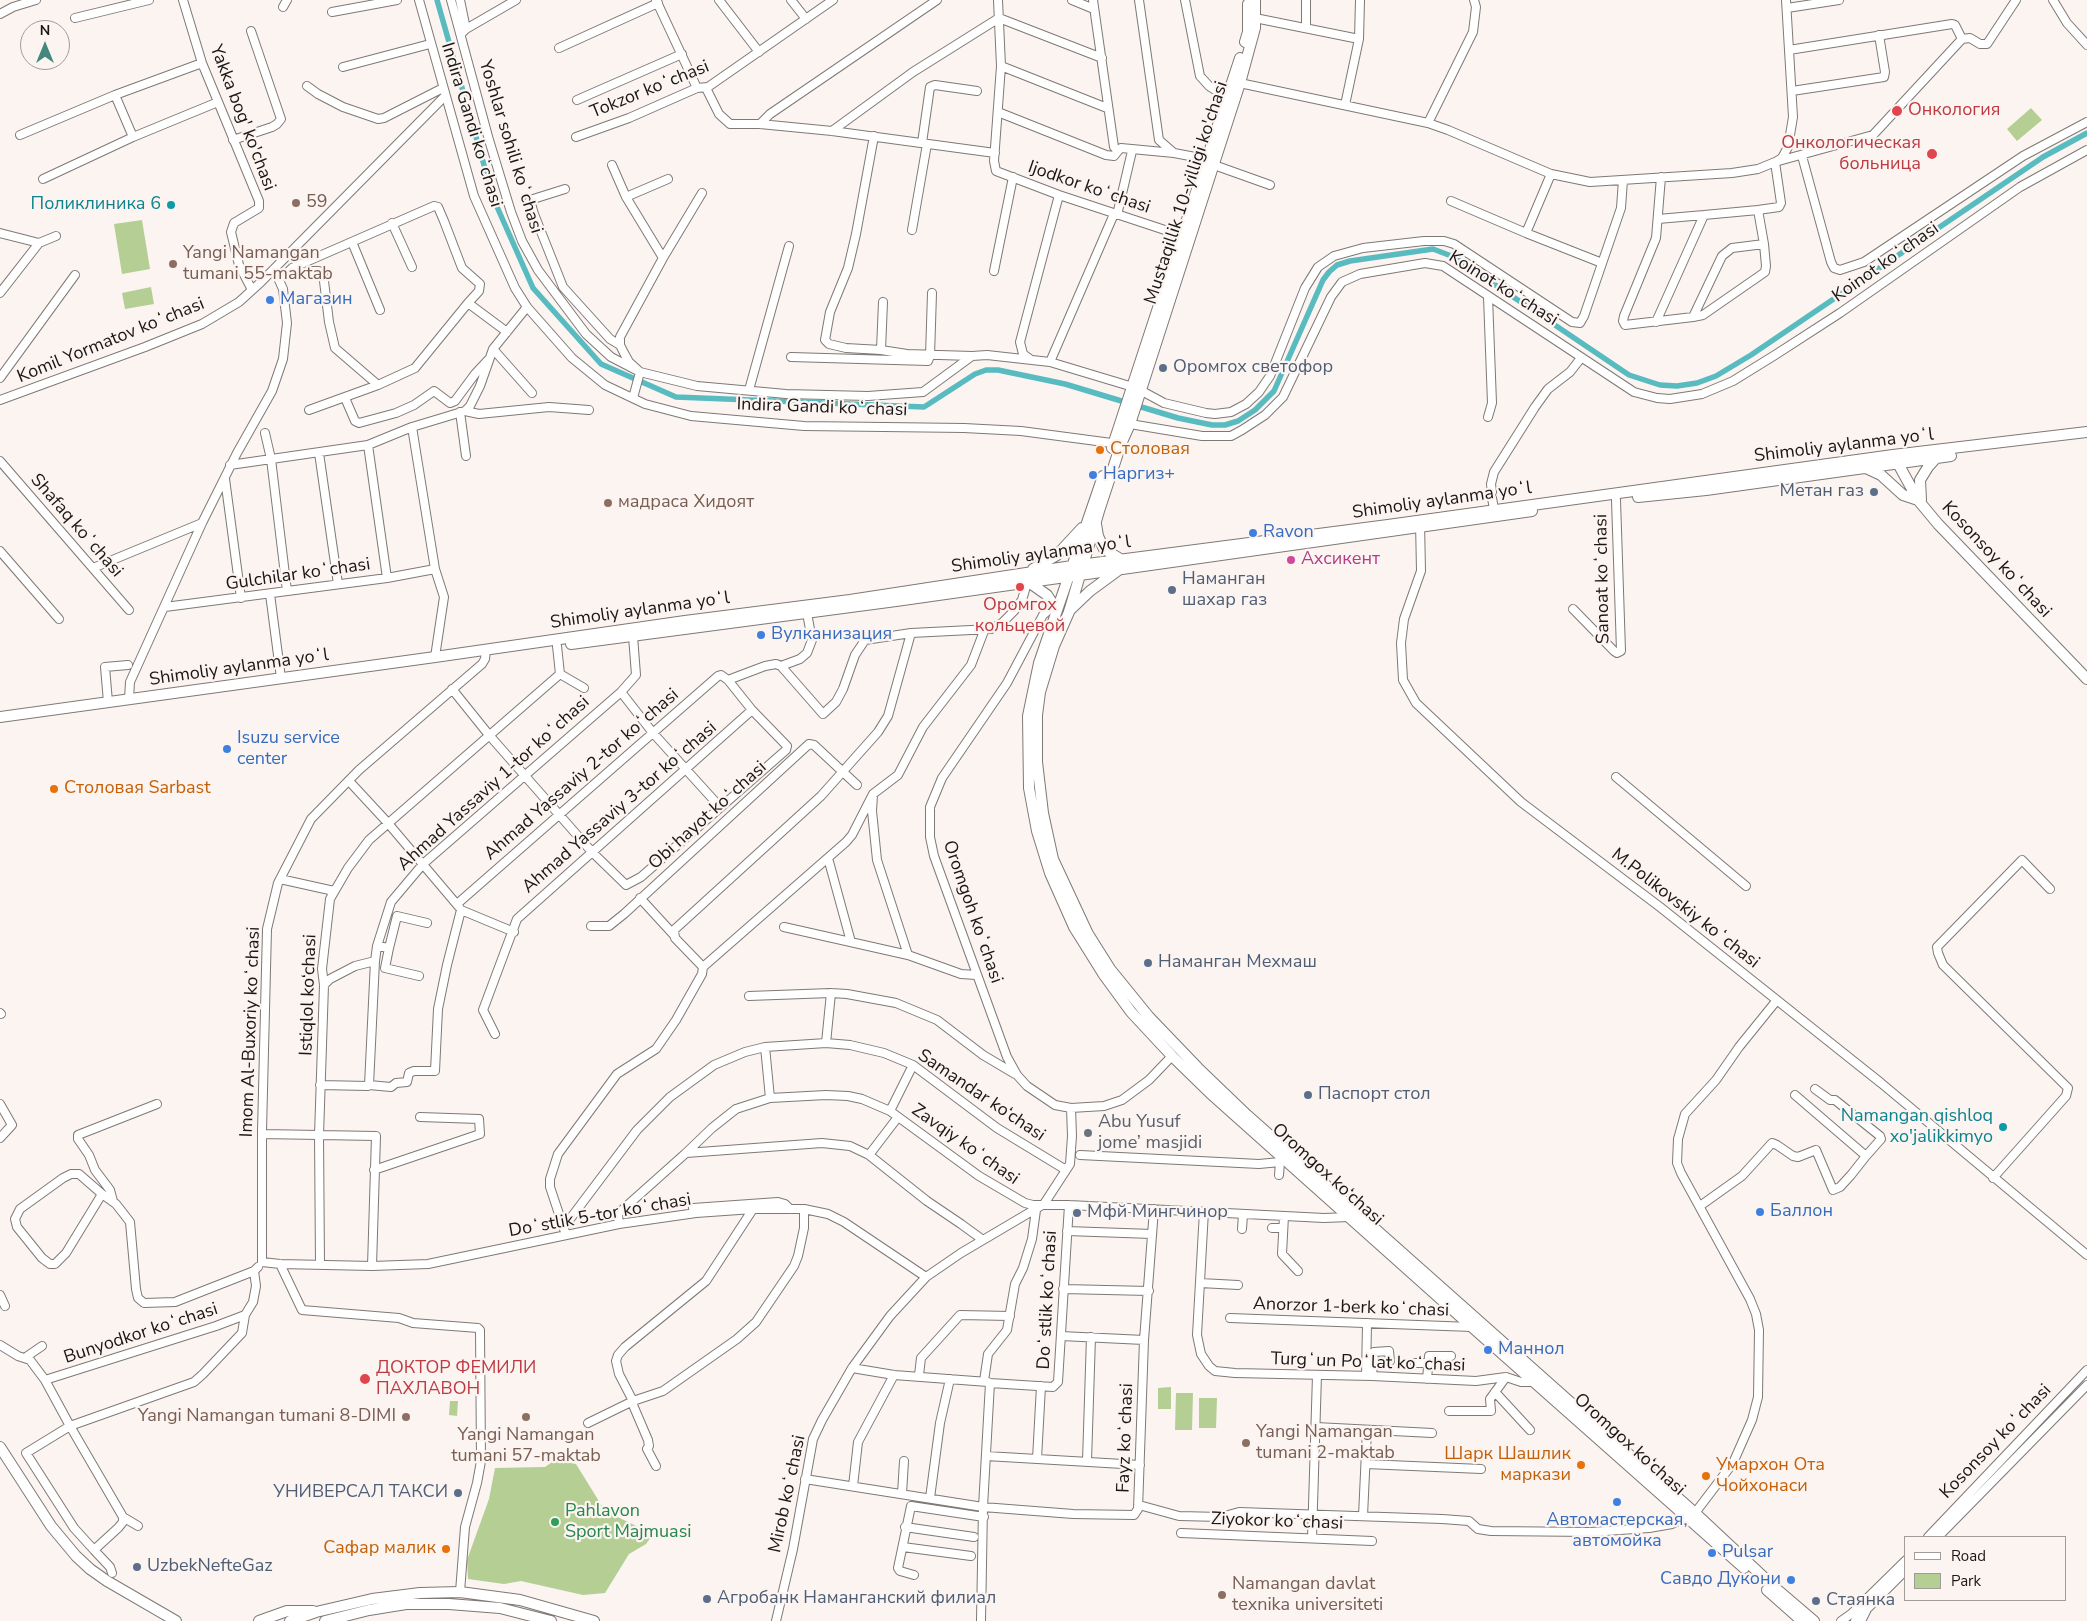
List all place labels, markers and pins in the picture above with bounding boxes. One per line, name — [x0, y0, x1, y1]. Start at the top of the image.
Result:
place label: Онкология — [1908, 100, 2000, 122]
marker: Онкология — [1890, 104, 1904, 118]
place label: Онкологическая больница — [1781, 133, 1921, 176]
marker: Онкологическая больница — [1925, 147, 1939, 161]
place label: 59 — [306, 192, 328, 214]
place label: Поликлиника 6 — [31, 194, 161, 216]
marker: 59 — [290, 197, 302, 209]
marker: Поликлиника 6 — [165, 199, 177, 211]
place label: Yangi Namangan tumani 55-maktab — [183, 243, 333, 286]
marker: Yangi Namangan tumani 55-maktab — [167, 258, 179, 270]
place label: Магазин — [280, 289, 353, 311]
marker: Магазин — [264, 294, 276, 306]
place label: Оромгох светофор — [1173, 357, 1333, 379]
marker: Оромгох светофор — [1157, 362, 1169, 374]
place label: Столовая — [1110, 439, 1190, 461]
marker: Столовая — [1094, 444, 1106, 456]
place label: Наргиз+ — [1103, 464, 1175, 486]
marker: Наргиз+ — [1087, 469, 1099, 481]
place label: Метан газ — [1779, 481, 1864, 503]
marker: Метан газ — [1868, 486, 1880, 498]
place label: мадраса Хидоят — [618, 492, 754, 514]
marker: мадраса Хидоят — [602, 497, 614, 509]
place label: Ravon — [1263, 522, 1314, 544]
marker: Ravon — [1247, 527, 1259, 539]
place label: Ахсикент — [1301, 549, 1380, 571]
marker: Ахсикент — [1285, 554, 1297, 566]
place label: Наманган шахар газ — [1182, 569, 1267, 612]
marker: Оромгох кольцевой — [1014, 581, 1026, 593]
marker: Наманган шахар газ — [1166, 584, 1178, 596]
place label: Оромгох кольцевой — [975, 595, 1065, 638]
place label: Вулканизация — [771, 624, 892, 646]
marker: Вулканизация — [755, 629, 767, 641]
place label: Isuzu service center — [237, 728, 340, 771]
marker: Isuzu service center — [221, 743, 233, 755]
place label: Столовая Sarbast — [64, 778, 210, 800]
marker: Столовая Sarbast — [48, 783, 60, 795]
place label: Наманган Мехмаш — [1158, 952, 1317, 974]
marker: Наманган Мехмаш — [1142, 957, 1154, 969]
place label: Паспорт стол — [1318, 1084, 1431, 1106]
marker: Паспорт стол — [1302, 1089, 1314, 1101]
place label: Namangan qishloq xo'jalikkimyo — [1841, 1106, 1993, 1148]
place label: Abu Yusuf jome’ masjidi — [1098, 1112, 1202, 1154]
marker: Namangan qishloq xo'jalikkimyo — [1997, 1121, 2009, 1133]
marker: Abu Yusuf jome’ masjidi — [1082, 1127, 1094, 1139]
place label: Баллон — [1770, 1201, 1833, 1223]
place label: Мфй Мингчинор — [1087, 1202, 1228, 1224]
marker: Баллон — [1754, 1206, 1766, 1218]
marker: Мфй Мингчинор — [1071, 1207, 1083, 1219]
place label: Маннол — [1498, 1339, 1565, 1361]
marker: Маннол — [1482, 1344, 1494, 1356]
place label: ДОКТОР ФЕМИЛИ ПАХЛАВОН — [376, 1358, 536, 1400]
marker: ДОКТОР ФЕМИЛИ ПАХЛАВОН — [358, 1372, 372, 1386]
place label: Yangi Namangan tumani 8-DIMI — [138, 1406, 396, 1428]
marker: Yangi Namangan tumani 8-DIMI — [400, 1411, 412, 1423]
marker: Yangi Namangan tumani 57-maktab — [520, 1411, 532, 1423]
place label: Yangi Namangan tumani 2-maktab — [1256, 1422, 1395, 1465]
place label: Yangi Namangan tumani 57-maktab — [451, 1425, 601, 1468]
marker: Yangi Namangan tumani 2-maktab — [1240, 1437, 1252, 1449]
place label: Шарк Шашлик маркази — [1444, 1444, 1571, 1486]
place label: Умархон Ота Чойхонаси — [1716, 1455, 1825, 1498]
marker: Шарк Шашлик маркази — [1575, 1459, 1587, 1471]
marker: Умархон Ота Чойхонаси — [1700, 1470, 1712, 1482]
place label: УНИВЕРСАЛ ТАКСИ — [273, 1482, 448, 1504]
marker: УНИВЕРСАЛ ТАКСИ — [452, 1487, 464, 1499]
marker: Автомастерская, автомойка — [1611, 1496, 1623, 1508]
place label: Pahlavon Sport Majmuasi — [565, 1501, 691, 1544]
place label: Автомастерская, автомойка — [1546, 1510, 1688, 1552]
marker: Pahlavon Sport Majmuasi — [549, 1516, 561, 1528]
place label: Сафар малик — [323, 1538, 436, 1560]
place label: Pulsar — [1722, 1542, 1773, 1564]
marker: Сафар малик — [440, 1543, 452, 1555]
marker: Pulsar — [1706, 1547, 1718, 1559]
place label: UzbekNefteGaz — [147, 1556, 273, 1578]
marker: UzbekNefteGaz — [131, 1561, 143, 1573]
place label: Савдо Дукони — [1660, 1569, 1781, 1591]
place label: Namangan davlat texnika universiteti — [1232, 1574, 1383, 1616]
marker: Савдо Дукони — [1785, 1574, 1797, 1586]
place label: Агробанк Наманганский филиал — [717, 1588, 996, 1610]
marker: Namangan davlat texnika universiteti — [1216, 1589, 1228, 1601]
place label: Стаянка — [1826, 1590, 1895, 1612]
marker: Агробанк Наманганский филиал — [701, 1593, 713, 1605]
marker: Стаянка — [1810, 1595, 1822, 1607]

